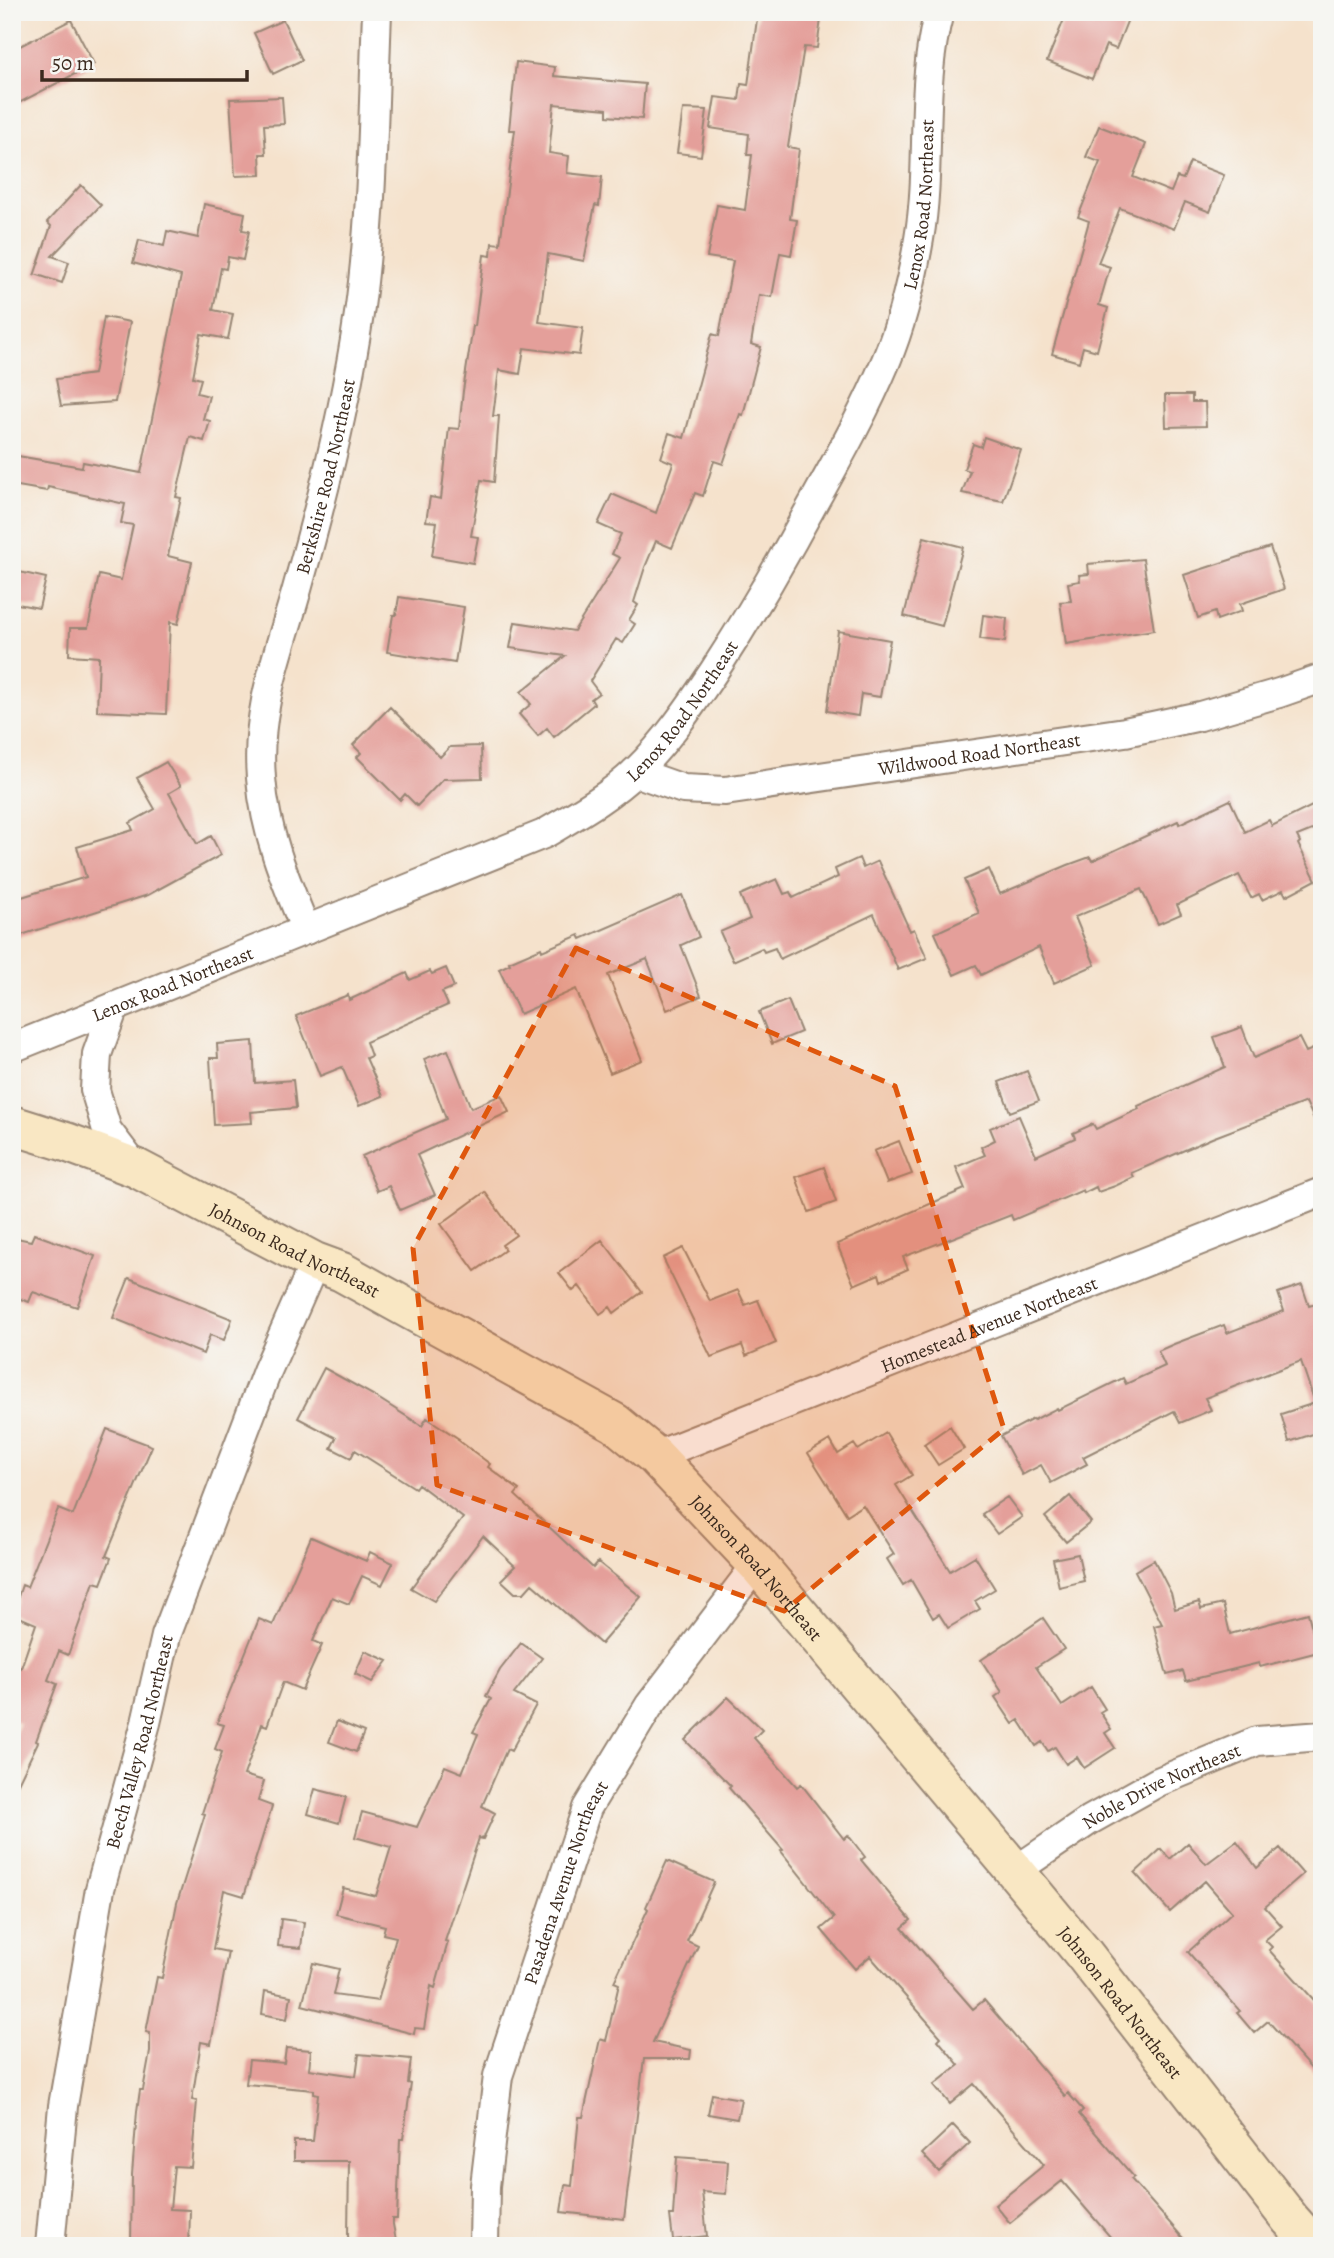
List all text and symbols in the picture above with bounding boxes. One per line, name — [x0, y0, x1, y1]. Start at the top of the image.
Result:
scale bar — [42, 38, 247, 82]
text: 50 m — [52, 49, 94, 77]
street label: Lenox Road Northeast — [897, 119, 941, 293]
street label: Berkshire Road Northeast — [290, 377, 362, 577]
street label: Lenox Road Northeast — [621, 635, 745, 788]
street label: Wildwood Road Northeast — [875, 727, 1082, 782]
street label: Lenox Road Northeast — [88, 940, 257, 1028]
street label: Johnson Road Northeast — [205, 1197, 384, 1304]
street label: Homestead Avenue Northeast — [877, 1270, 1101, 1379]
street label: Johnson Road Northeast — [684, 1489, 828, 1647]
street label: Beech Valley Road Northeast — [100, 1632, 180, 1852]
street label: Noble Drive Northeast — [1077, 1737, 1245, 1836]
street label: Pasadena Avenue Northeast — [517, 1776, 615, 1988]
street label: Johnson Road Northeast — [1052, 1921, 1188, 2085]

